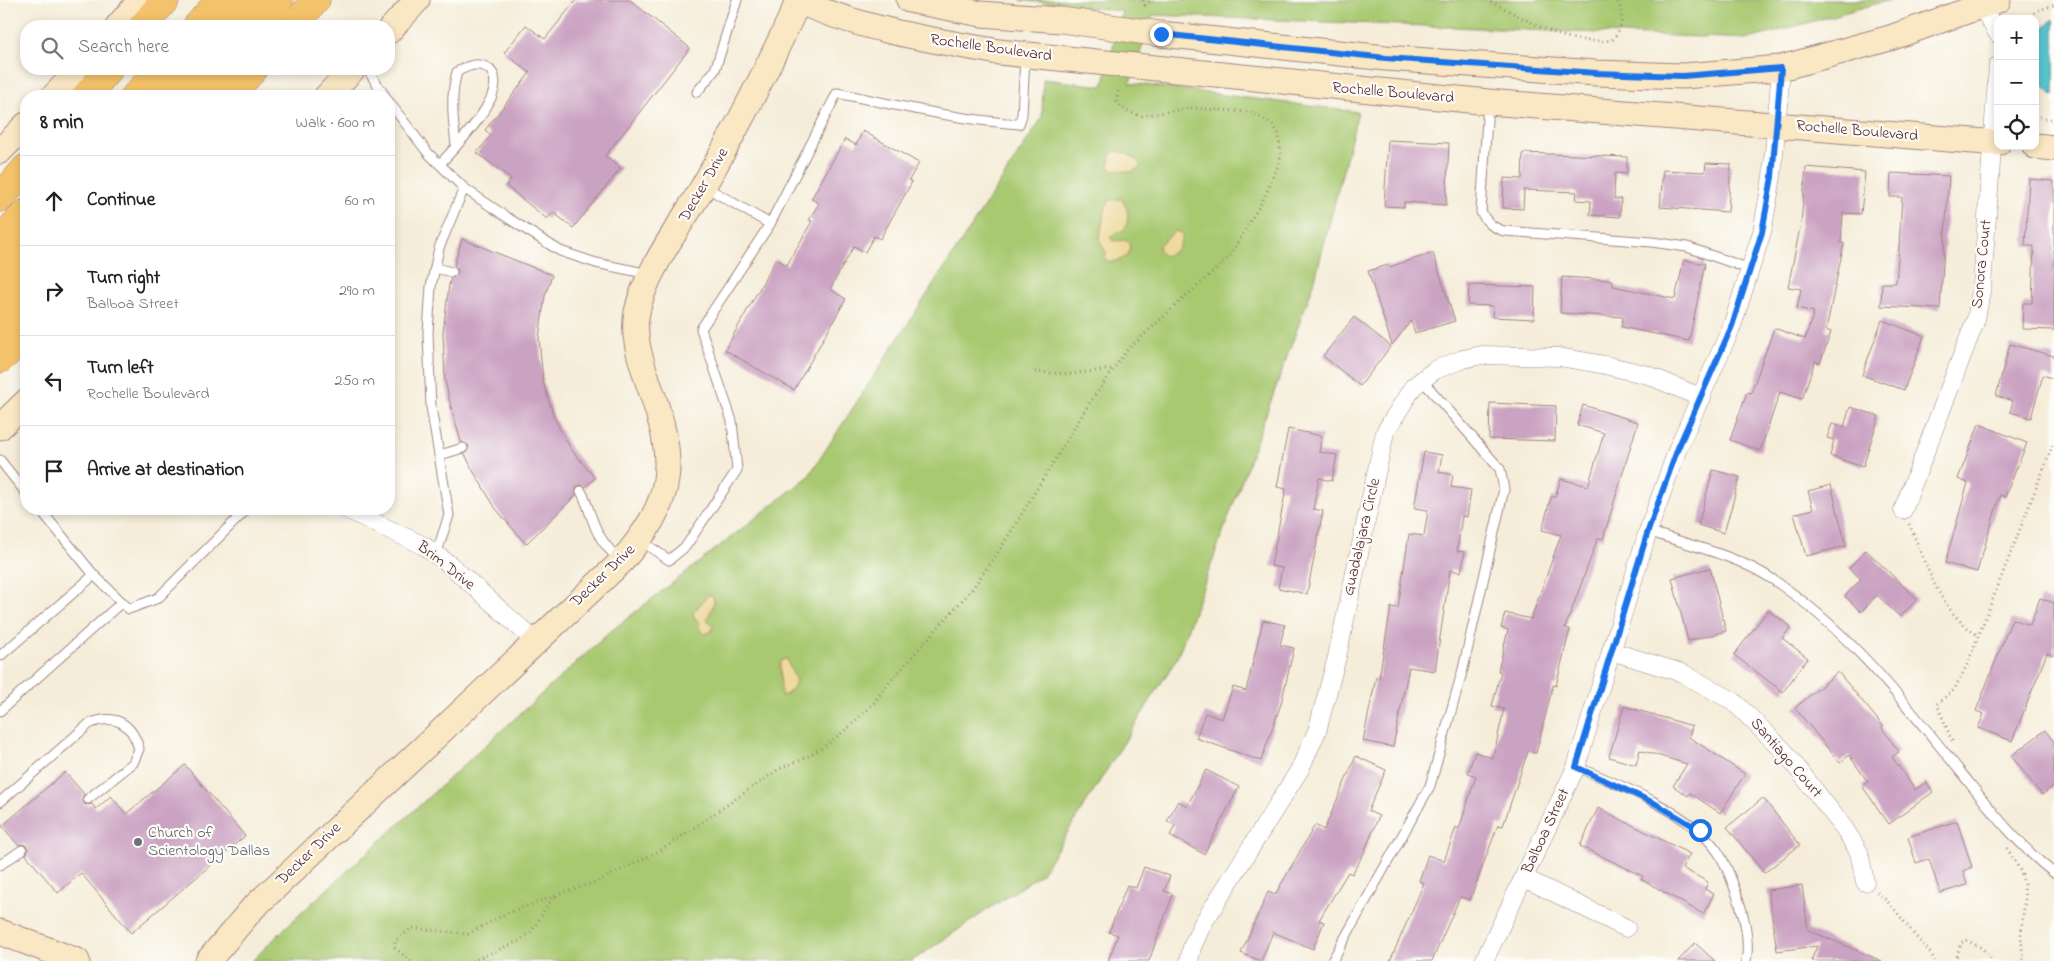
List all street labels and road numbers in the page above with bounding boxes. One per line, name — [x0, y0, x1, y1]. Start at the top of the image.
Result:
street label: Rochelle Boulevard — [929, 28, 1053, 68]
street label: Rochelle Boulevard — [1331, 76, 1455, 110]
street label: Rochelle Boulevard — [1795, 114, 1919, 148]
street label: Decker Drive — [672, 143, 735, 228]
street label: Sonora Court — [1965, 218, 1999, 309]
street label: Guadalajara Circle — [1337, 475, 1387, 598]
street label: Brim Drive — [411, 535, 481, 597]
street label: Decker Drive — [564, 538, 642, 614]
street label: Santiago Court — [1744, 712, 1828, 804]
street label: Balboa Street — [1515, 784, 1577, 879]
street label: Decker Drive — [270, 816, 348, 892]

